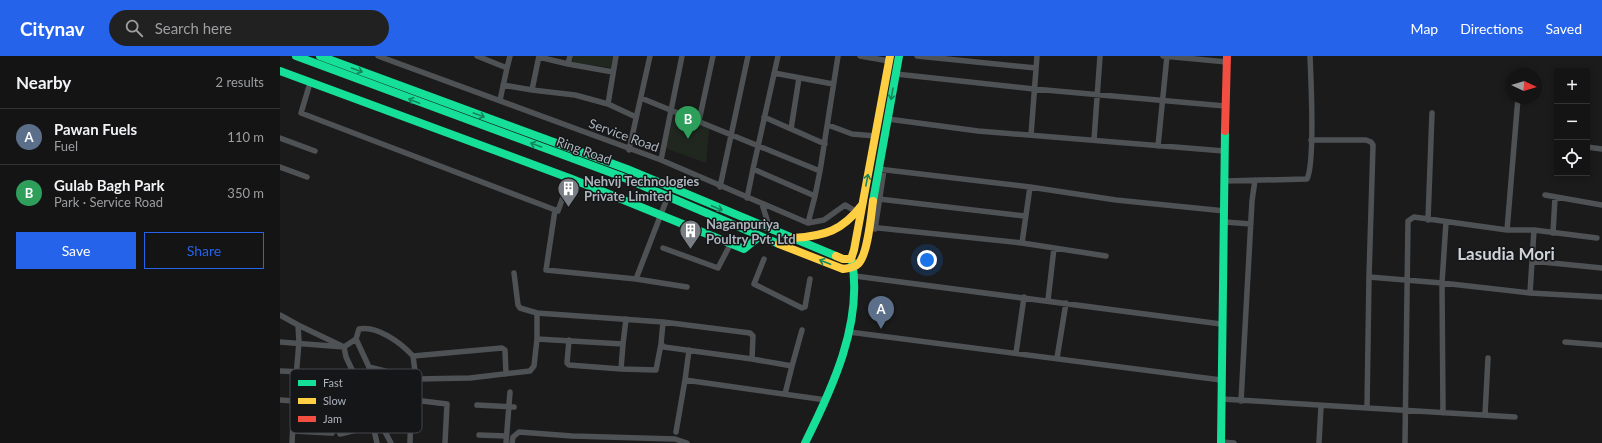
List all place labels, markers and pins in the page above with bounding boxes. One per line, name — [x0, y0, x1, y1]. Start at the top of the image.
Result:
pin: B — [675, 106, 701, 139]
place label: Nehvij Technologies Private Limited — [584, 173, 699, 204]
building icon: Nehvij Technologies Private Limited — [555, 175, 581, 208]
place label: Naganpuriya Poultry Pvt. Ltd — [706, 216, 796, 247]
building icon: Naganpuriya Poultry Pvt. Ltd — [678, 218, 704, 251]
pin: A — [868, 296, 894, 329]

